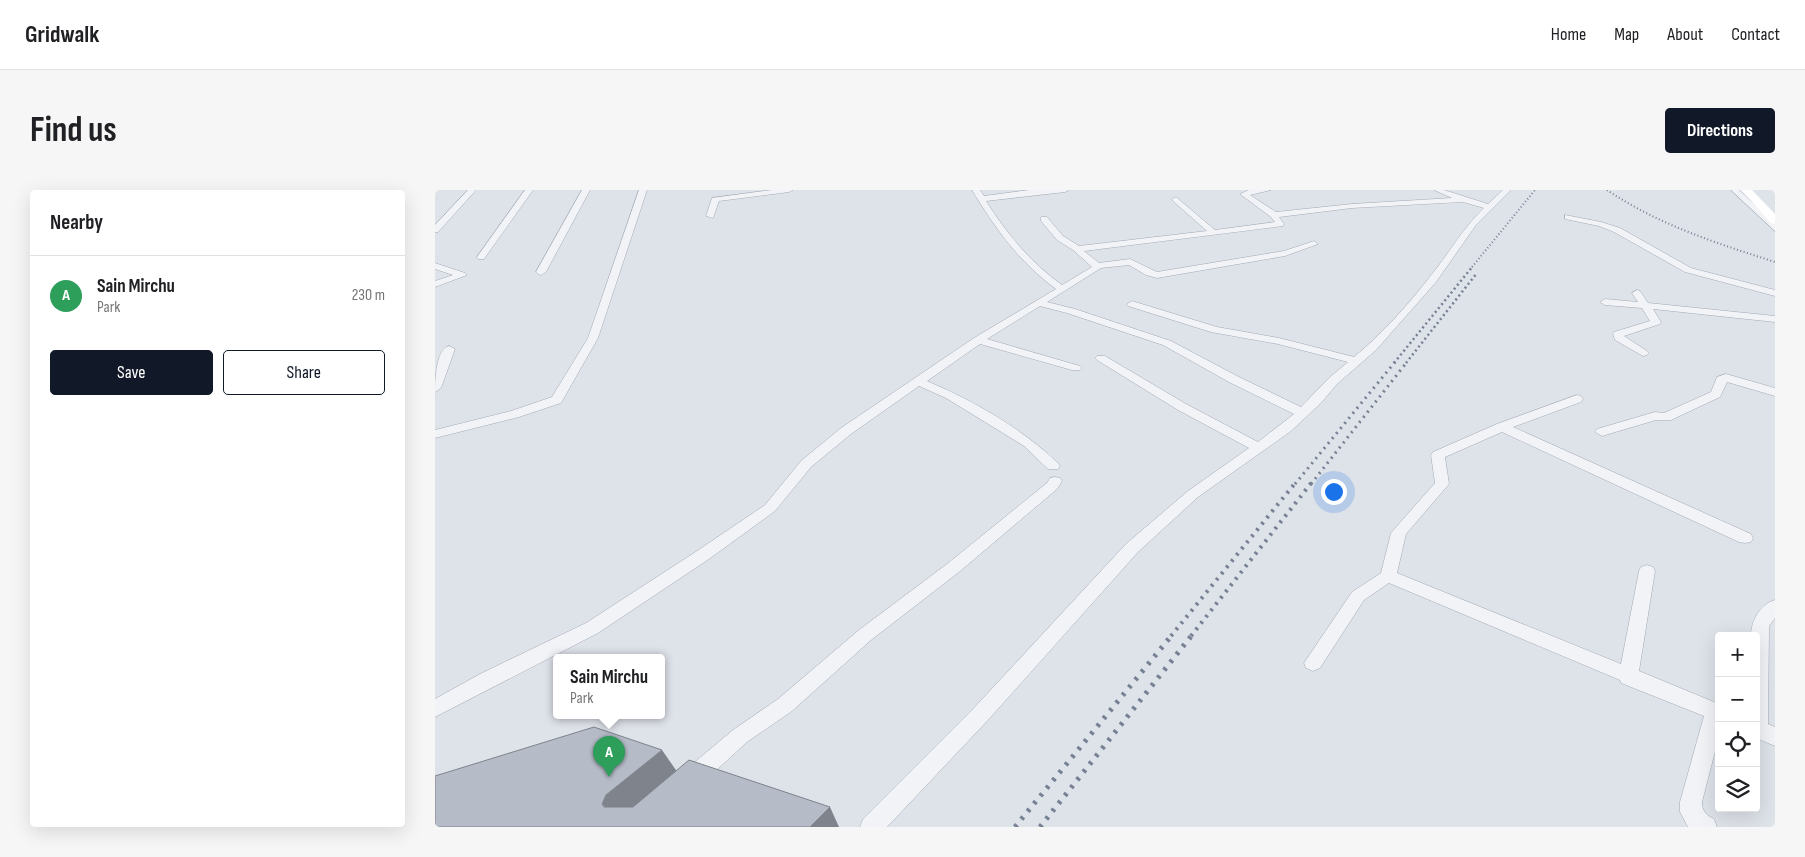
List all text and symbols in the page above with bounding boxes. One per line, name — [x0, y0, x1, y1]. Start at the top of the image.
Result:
text: Gridwalk — [25, 20, 99, 49]
text: Home — [1551, 24, 1586, 45]
text: Map — [1614, 24, 1639, 45]
text: About — [1667, 24, 1703, 45]
text: Contact — [1731, 24, 1780, 45]
button: Directions — [1665, 108, 1775, 153]
text: Find us — [30, 109, 117, 152]
text: Nearby — [50, 210, 103, 235]
text: Sain Mirchu — [97, 275, 175, 298]
text: A — [62, 286, 70, 305]
text: 230 m — [352, 286, 385, 305]
text: Park — [97, 298, 120, 317]
button: Save — [50, 350, 213, 395]
button: Share — [223, 350, 385, 395]
your location — [1321, 479, 1347, 505]
map controls — [1715, 632, 1760, 812]
button: + — [1715, 632, 1760, 677]
popup — [553, 654, 665, 719]
text: Sain Mirchu — [570, 666, 648, 689]
button: − — [1715, 677, 1760, 722]
text: Park — [570, 689, 593, 708]
button: locate — [1715, 722, 1760, 767]
pin: A — [593, 736, 625, 777]
button: layers — [1715, 767, 1760, 812]

